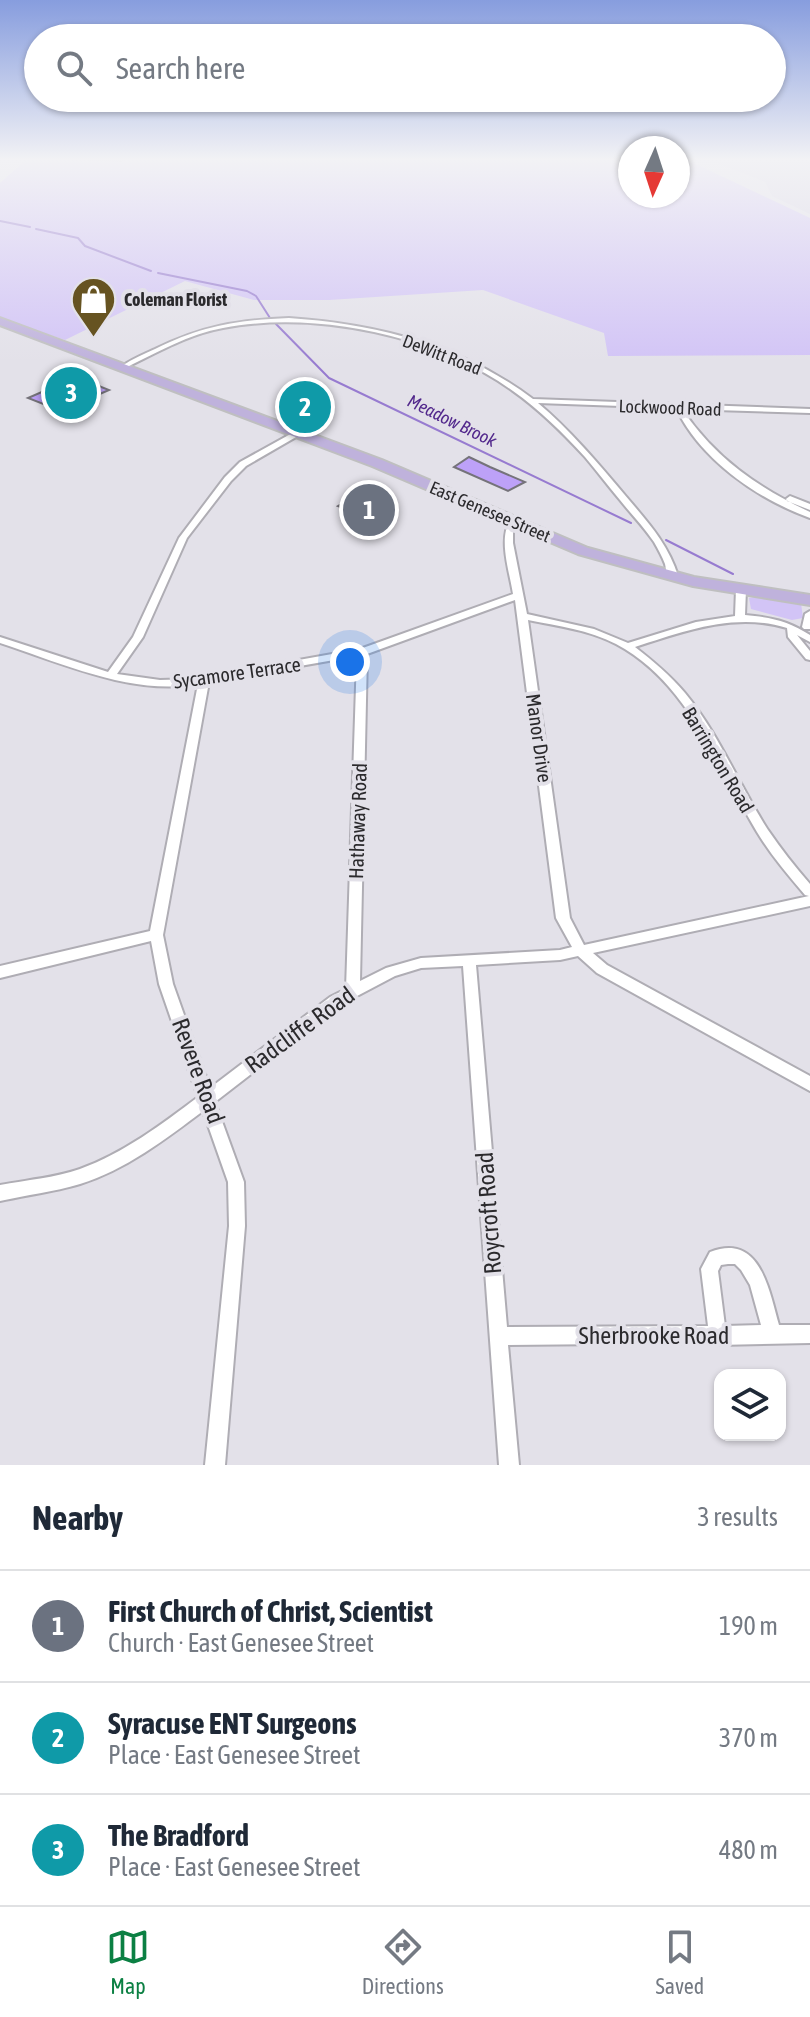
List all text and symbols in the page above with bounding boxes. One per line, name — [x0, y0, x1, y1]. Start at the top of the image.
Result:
search box — [24, 24, 786, 112]
icon: search — [52, 46, 96, 90]
text: Search here — [116, 51, 245, 85]
north arrow — [618, 136, 690, 208]
shop icon: Coleman Florist — [69, 276, 117, 339]
place label: Coleman Florist — [124, 289, 228, 310]
street label: DeWitt Road — [400, 330, 485, 379]
pin: 3 — [45, 363, 97, 423]
pin: 2 — [279, 377, 331, 437]
water label: Meadow Brook — [404, 390, 501, 452]
street label: Lockwood Road — [618, 395, 722, 420]
street label: East Genesee Street — [427, 477, 554, 546]
pin: 1 — [343, 480, 395, 540]
your location — [330, 642, 370, 682]
street label: Sycamore Terrace — [172, 652, 302, 693]
street label: Manor Drive — [522, 692, 557, 784]
street label: Barrington Road — [678, 703, 759, 817]
street label: Hathaway Road — [344, 763, 371, 879]
street label: Radcliffe Road — [240, 981, 360, 1078]
street label: Revere Road — [167, 1014, 230, 1127]
street label: Roycroft Road — [471, 1151, 506, 1275]
street label: Sherbrooke Road — [579, 1322, 729, 1349]
map controls — [714, 1369, 786, 1441]
button: layers — [714, 1369, 786, 1441]
text: Nearby — [32, 1498, 123, 1537]
text: 3 results — [697, 1502, 778, 1532]
text: First Church of Christ, Scientist — [108, 1594, 433, 1628]
text: 1 — [52, 1611, 64, 1641]
text: 190 m — [719, 1611, 778, 1641]
text: Church · East Genesee Street — [108, 1628, 374, 1658]
text: Syracuse ENT Surgeons — [108, 1706, 357, 1740]
text: 2 — [52, 1723, 64, 1753]
text: 370 m — [719, 1723, 778, 1753]
text: Place · East Genesee Street — [108, 1740, 361, 1770]
text: The Bradford — [108, 1818, 249, 1852]
text: 3 — [52, 1835, 64, 1865]
text: 480 m — [719, 1835, 778, 1865]
text: Place · East Genesee Street — [108, 1852, 361, 1882]
tab: Map — [106, 1925, 150, 1999]
tab: Directions — [362, 1925, 444, 1999]
tab: Saved — [655, 1925, 704, 1999]

